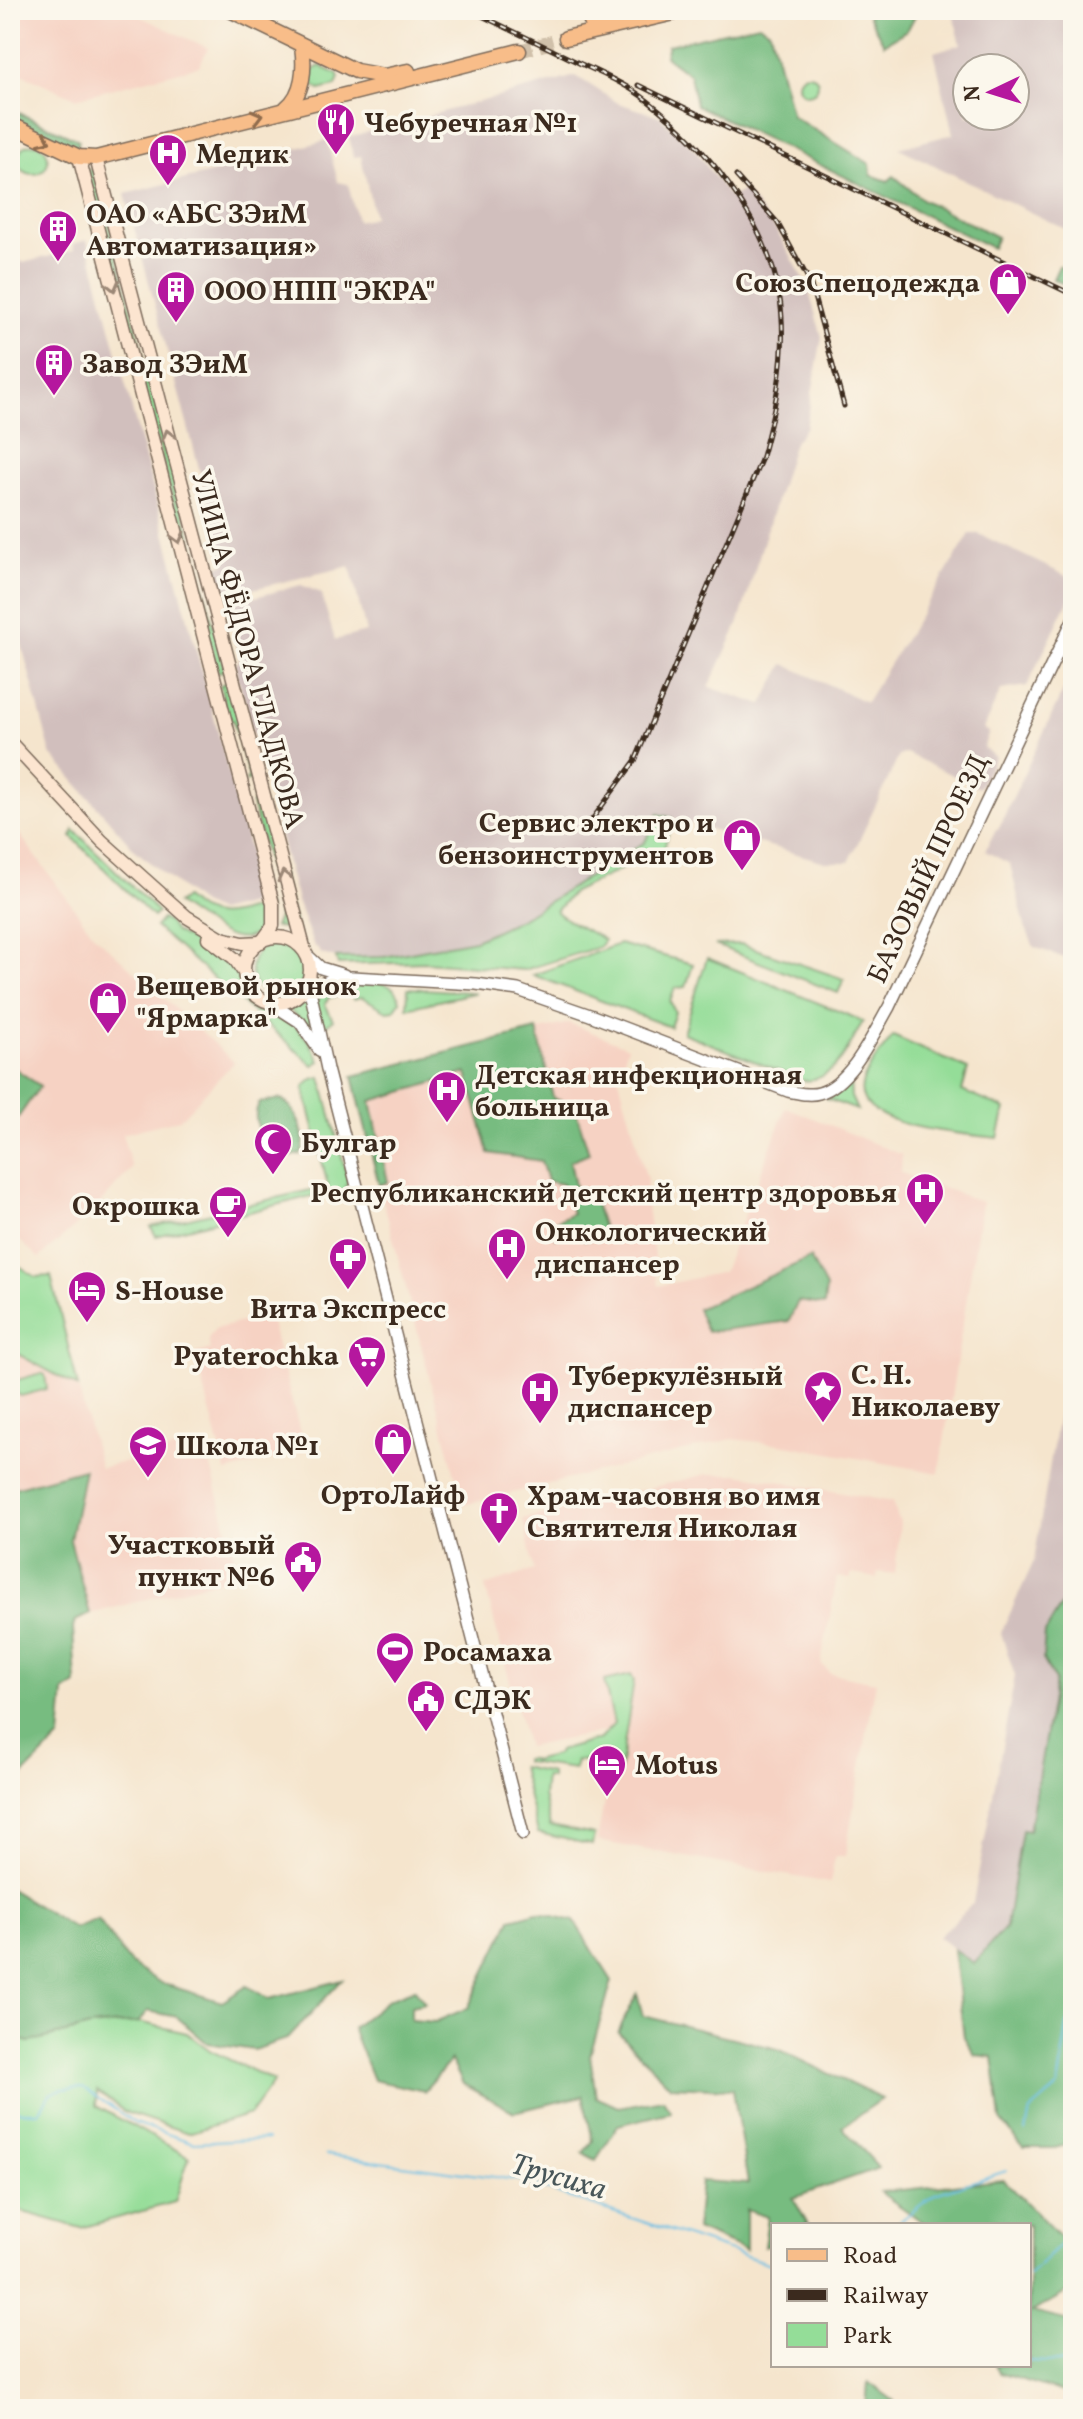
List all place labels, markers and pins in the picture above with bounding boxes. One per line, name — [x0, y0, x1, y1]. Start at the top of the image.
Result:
restaurant icon: Чебуречная №1 — [315, 101, 357, 156]
place label: Чебуречная №1 — [364, 105, 578, 144]
hospital icon: Медик — [147, 132, 189, 187]
place label: Медик — [196, 136, 289, 175]
place label: ОАО «АБС ЗЭиМ Автоматизация» — [86, 196, 317, 267]
building icon: ОАО «АБС ЗЭиМ Автоматизация» — [37, 208, 79, 263]
shop icon: СоюзСпецодежда — [987, 261, 1029, 316]
place label: СоюзСпецодежда — [735, 265, 980, 304]
building icon: ООО НПП "ЭКРА" — [155, 269, 197, 324]
place label: ООО НПП "ЭКРА" — [204, 273, 436, 312]
building icon: Завод ЗЭиМ — [33, 342, 75, 397]
place label: Завод ЗЭиМ — [82, 346, 248, 385]
place label: Сервис электро и бензоинструментов — [438, 805, 714, 876]
shop icon: Сервис электро и бензоинструментов — [721, 817, 763, 872]
place label: Вещевой рынок "Ярмарка" — [136, 968, 357, 1039]
shop icon: Вещевой рынок "Ярмарка" — [87, 980, 129, 1035]
place label: Детская инфекционная больница — [475, 1057, 802, 1128]
hospital icon: Детская инфекционная больница — [426, 1069, 468, 1124]
mosque icon: Булгар — [252, 1121, 294, 1176]
place label: Булгар — [301, 1125, 396, 1164]
hospital icon: Республиканский детский центр здоровья — [904, 1171, 946, 1226]
place label: Республиканский детский центр здоровья — [310, 1175, 897, 1214]
cafe icon: Окрошка — [207, 1184, 249, 1239]
place label: Окрошка — [72, 1188, 200, 1227]
place label: Онкологический диспансер — [535, 1214, 767, 1285]
hospital icon: Онкологический диспансер — [486, 1226, 528, 1281]
pharmacy icon: Вита Экспресс — [327, 1236, 369, 1291]
hotel icon: S-House — [66, 1269, 108, 1324]
place label: S-House — [115, 1273, 224, 1312]
place label: Вита Экспресс — [250, 1291, 446, 1330]
supermarket icon: Pyaterochka — [346, 1334, 388, 1389]
place label: Pyaterochka — [174, 1338, 339, 1377]
place label: С. Н. Николаеву — [851, 1357, 1000, 1428]
place label: Туберкулёзный диспансер — [568, 1358, 783, 1429]
place icon: С. Н. Николаеву — [802, 1369, 844, 1424]
hospital icon: Туберкулёзный диспансер — [519, 1370, 561, 1425]
shop icon: ОртоЛайф — [372, 1421, 414, 1476]
school or university icon: Школа №1 — [127, 1424, 169, 1479]
place label: Школа №1 — [176, 1428, 319, 1467]
place label: ОртоЛайф — [321, 1477, 465, 1516]
place label: Храм-часовня во имя Святителя Николая — [527, 1478, 821, 1549]
church icon: Храм-часовня во имя Святителя Николая — [478, 1490, 520, 1545]
place label: Участковый пункт №6 — [108, 1527, 275, 1598]
public building icon: Участковый пункт №6 — [282, 1539, 324, 1594]
sports icon: Росамаха — [374, 1630, 416, 1685]
place label: Росамаха — [423, 1634, 552, 1673]
public building icon: СДЭК — [405, 1678, 447, 1733]
place label: СДЭК — [454, 1682, 531, 1721]
hotel icon: Motus — [586, 1743, 628, 1798]
place label: Motus — [635, 1747, 718, 1786]

